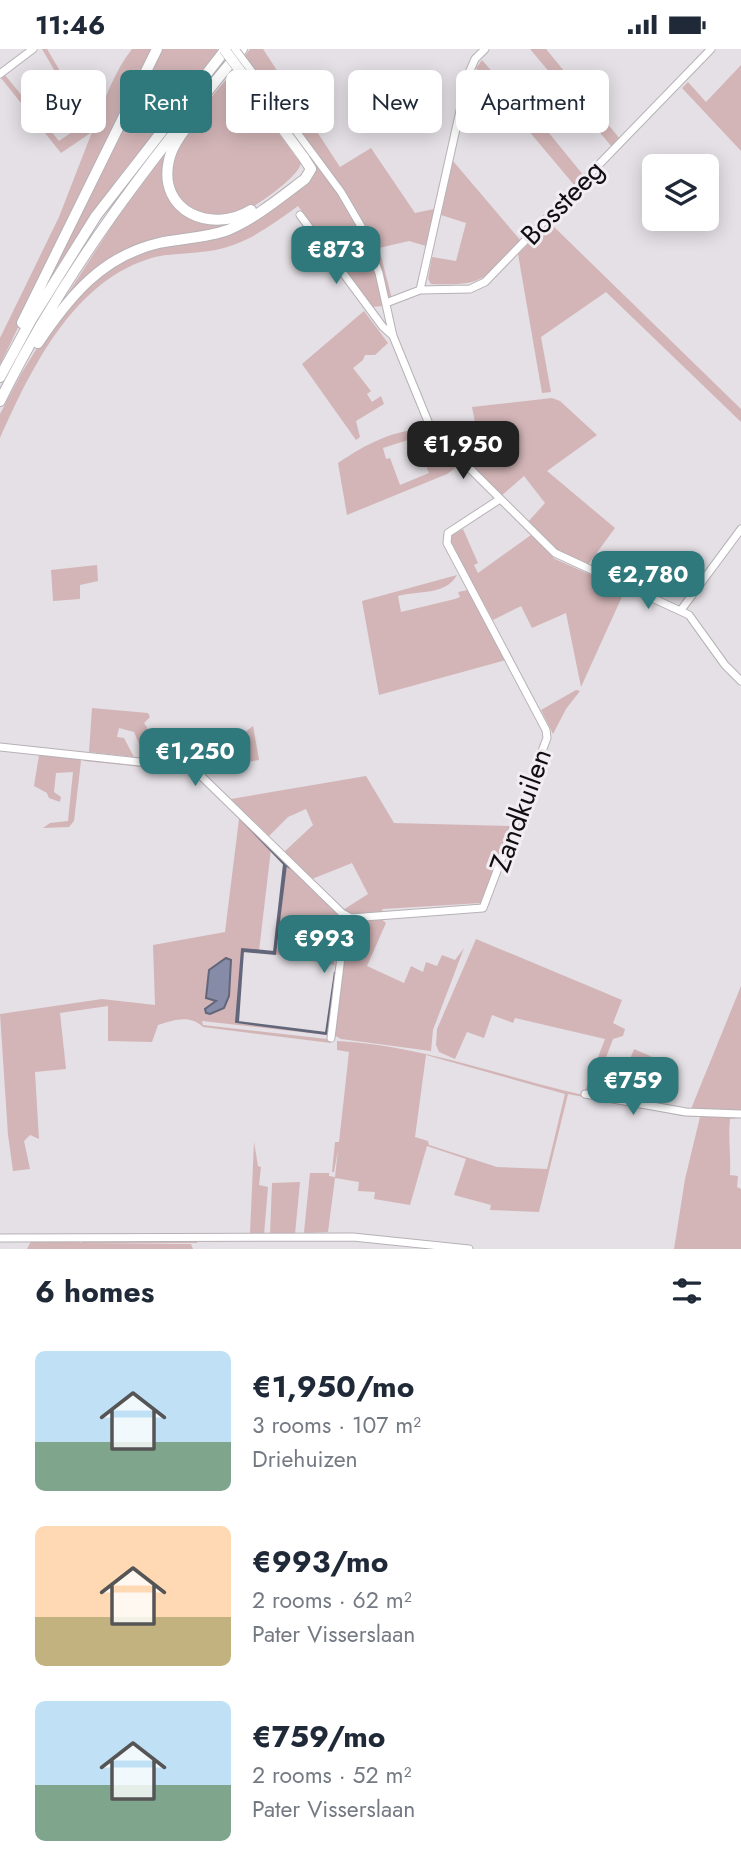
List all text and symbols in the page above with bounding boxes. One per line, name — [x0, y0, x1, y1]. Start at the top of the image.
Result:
text: 11:46 — [35, 6, 105, 44]
chip: Buy — [21, 70, 106, 133]
chip: Rent — [120, 70, 212, 133]
chip: Filters — [226, 70, 334, 133]
chip: New — [348, 70, 442, 133]
chip: Apartment — [456, 70, 609, 133]
street label: Bossteeg — [511, 150, 614, 254]
map controls — [642, 154, 719, 231]
button: layers — [642, 154, 719, 231]
pin: €873 — [295, 226, 377, 286]
text: €873 — [307, 232, 365, 266]
pin: €1,950 — [406, 421, 520, 481]
text: €1,950 — [423, 427, 503, 461]
pin: €2,780 — [591, 552, 705, 611]
text: €2,780 — [607, 557, 689, 591]
pin: €1,250 — [138, 729, 252, 788]
text: €1,250 — [155, 734, 235, 768]
street label: Zandkuilen — [479, 743, 562, 878]
pin: €993 — [283, 915, 365, 975]
text: €993 — [294, 921, 354, 955]
pin: €759 — [592, 1058, 674, 1117]
text: €759 — [603, 1063, 663, 1097]
text: 6 homes — [35, 1270, 154, 1313]
icon: filters — [668, 1272, 706, 1310]
text: €1,950/mo — [252, 1365, 414, 1408]
icon: home — [91, 1379, 175, 1463]
text: 3 rooms · 107 m² — [252, 1408, 421, 1442]
text: Driehuizen — [252, 1442, 358, 1476]
text: €993/mo — [252, 1540, 388, 1583]
icon: home — [91, 1554, 175, 1638]
text: 2 rooms · 62 m² — [252, 1583, 412, 1617]
text: Pater Visserslaan — [252, 1617, 415, 1651]
text: €759/mo — [252, 1715, 386, 1758]
icon: home — [91, 1729, 175, 1813]
text: 2 rooms · 52 m² — [252, 1758, 411, 1792]
text: Pater Visserslaan — [252, 1792, 415, 1826]

